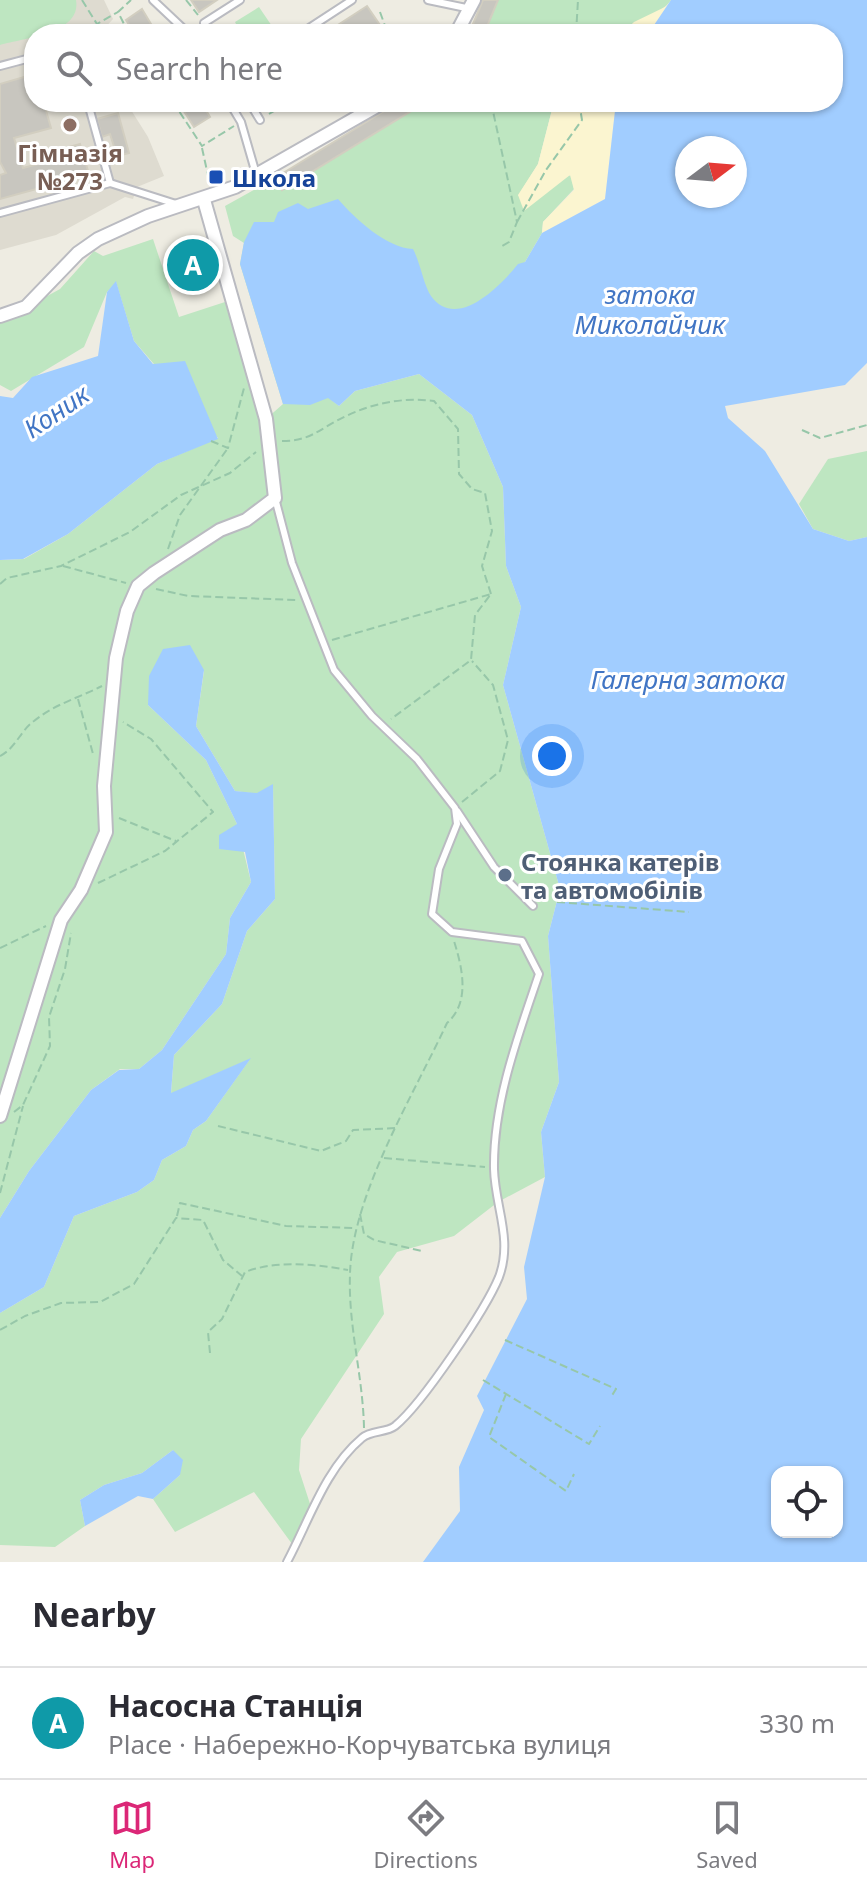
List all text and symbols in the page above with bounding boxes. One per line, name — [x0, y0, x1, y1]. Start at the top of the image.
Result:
search box — [24, 24, 843, 112]
icon: search — [52, 46, 96, 90]
text: Search here — [116, 48, 283, 89]
marker: Гімназія №273 — [61, 116, 79, 134]
place label: Гімназія №273 — [17, 136, 123, 197]
north arrow — [675, 136, 747, 208]
place label: Школа — [232, 161, 316, 194]
marker: Школа — [207, 168, 225, 186]
pin: A — [167, 235, 219, 295]
water label: затока Миколайчик — [575, 276, 727, 342]
water label: Коник — [16, 375, 97, 446]
water label: Галерна затока — [591, 661, 786, 697]
your location — [532, 736, 572, 776]
place label: Стоянка катерів та автомобілів — [521, 845, 719, 906]
marker: Стоянка катерів та автомобілів — [496, 866, 514, 884]
map controls — [771, 1466, 843, 1538]
button: locate — [771, 1466, 843, 1538]
text: Nearby — [32, 1591, 156, 1637]
text: Насосна Станція — [108, 1685, 363, 1726]
text: A — [49, 1705, 67, 1741]
text: 330 m — [759, 1705, 835, 1741]
text: Place · Набережно-Корчуватська вулиця — [108, 1726, 612, 1762]
tab: Map — [109, 1796, 155, 1874]
tab: Directions — [373, 1796, 478, 1874]
tab: Saved — [696, 1796, 758, 1874]

